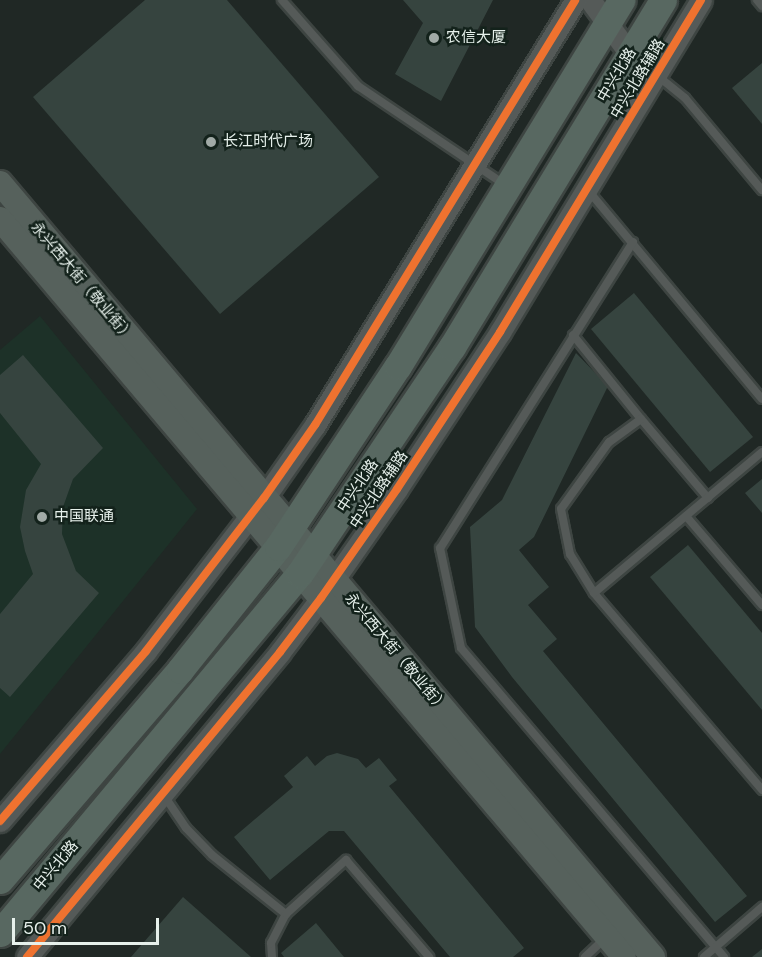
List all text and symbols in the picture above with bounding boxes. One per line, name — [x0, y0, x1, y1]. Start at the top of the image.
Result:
place label: 农信大厦 — [446, 29, 506, 47]
marker: 农信大厦 — [427, 31, 441, 45]
street label: 中兴北路辅路 — [607, 36, 669, 122]
street label: 中兴北路 — [594, 45, 640, 105]
place label: 长江时代广场 — [223, 133, 313, 151]
marker: 长江时代广场 — [204, 135, 218, 149]
street label: 永兴西大街（敬业街） — [27, 219, 137, 345]
street label: 中兴北路辅路 — [346, 448, 412, 532]
street label: 中兴北路 — [334, 456, 382, 516]
place label: 中国联通 — [54, 508, 114, 526]
marker: 中国联通 — [35, 510, 49, 524]
street label: 永兴西大街（敬业街） — [341, 590, 451, 716]
street label: 中兴北路 — [30, 837, 82, 895]
scale bar — [15, 906, 162, 944]
text: 50 m — [23, 916, 67, 940]

